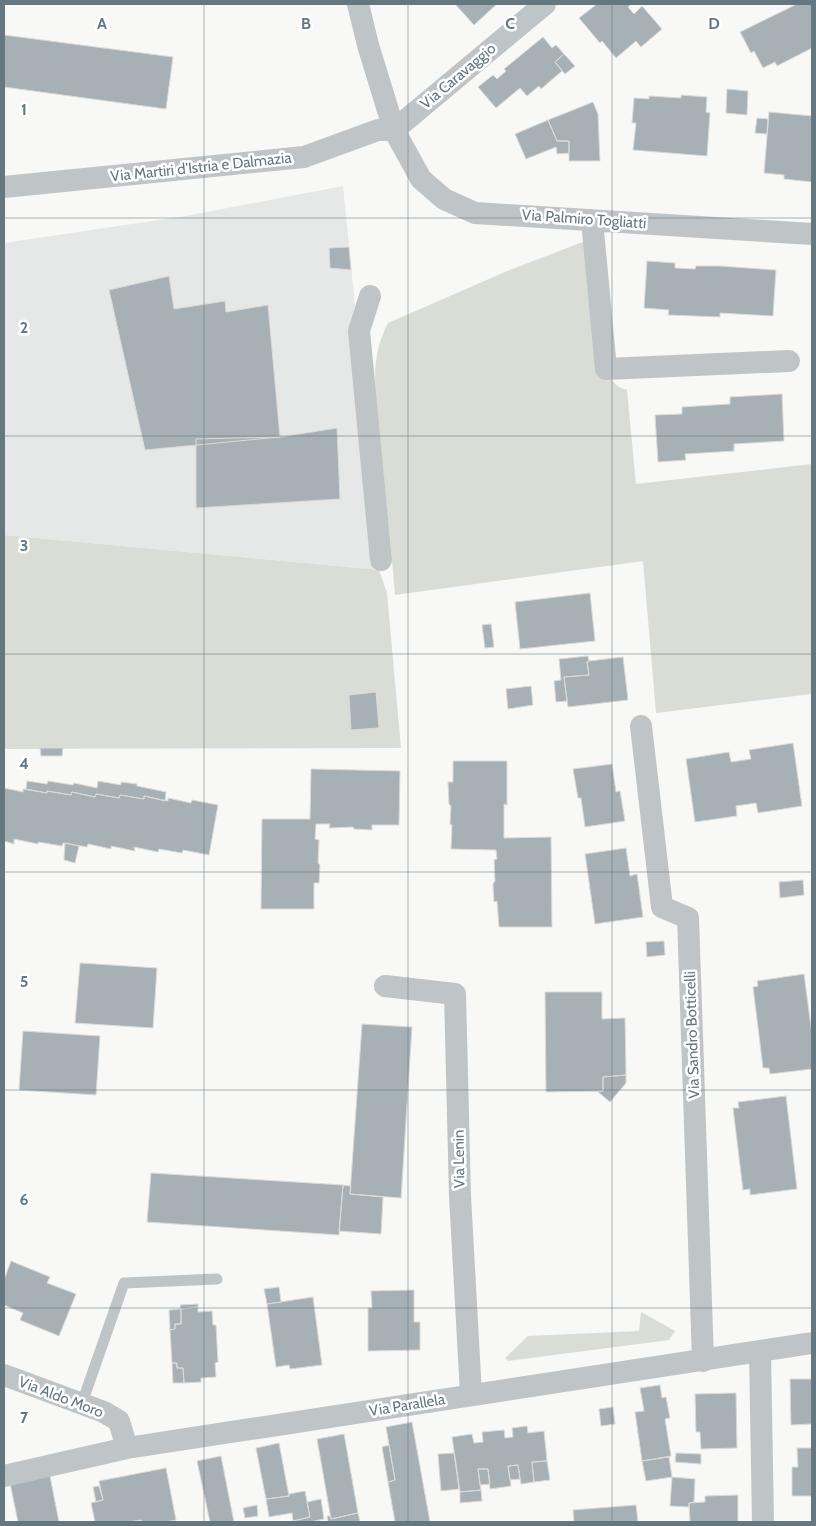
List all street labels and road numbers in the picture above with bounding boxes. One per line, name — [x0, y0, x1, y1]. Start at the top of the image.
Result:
street label: Via Caravaggio — [417, 39, 499, 113]
street label: Via Martiri d'Istria e Dalmazia — [110, 148, 293, 185]
street label: Via Palmiro Togliatti — [521, 206, 647, 232]
street label: Via Sandro Botticelli — [681, 971, 703, 1099]
street label: Via Lenin — [449, 1130, 469, 1188]
street label: Via Aldo Moro — [16, 1373, 106, 1421]
street label: Via Parallela — [368, 1390, 447, 1420]

